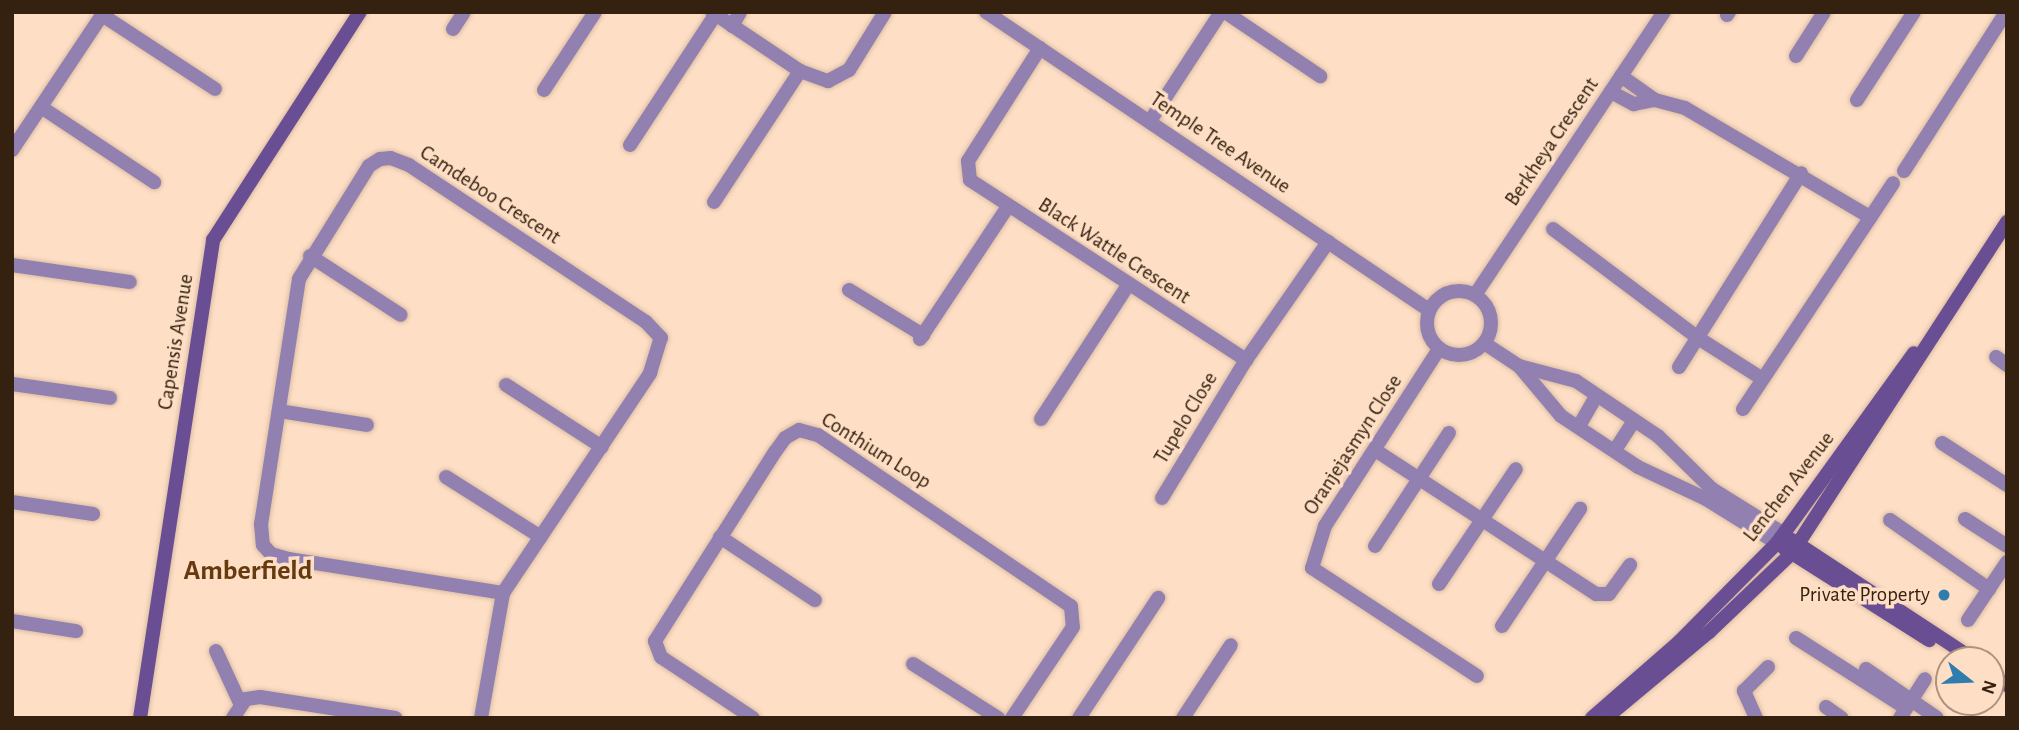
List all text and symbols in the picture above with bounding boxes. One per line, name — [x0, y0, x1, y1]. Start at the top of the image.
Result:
street label: Berkheya Crescent — [1500, 73, 1604, 211]
street label: Temple Tree Avenue — [1145, 87, 1295, 199]
street label: Camdeboo Crescent — [415, 140, 565, 250]
street label: Black Wattle Crescent — [1033, 192, 1195, 310]
street label: Capensis Avenue — [153, 272, 199, 412]
street label: Tupelo Close — [1149, 368, 1223, 468]
street label: Oranjejasmyn Close — [1298, 370, 1408, 520]
street label: Conthium Loop — [816, 407, 936, 495]
street label: Lenchen Avenue — [1738, 427, 1840, 547]
district label: Amberfield — [184, 554, 312, 588]
place label: Private Property — [1799, 582, 1930, 608]
marker: Private Property — [1936, 587, 1952, 603]
north arrow — [1935, 646, 2005, 716]
text: N — [1977, 678, 2000, 696]

